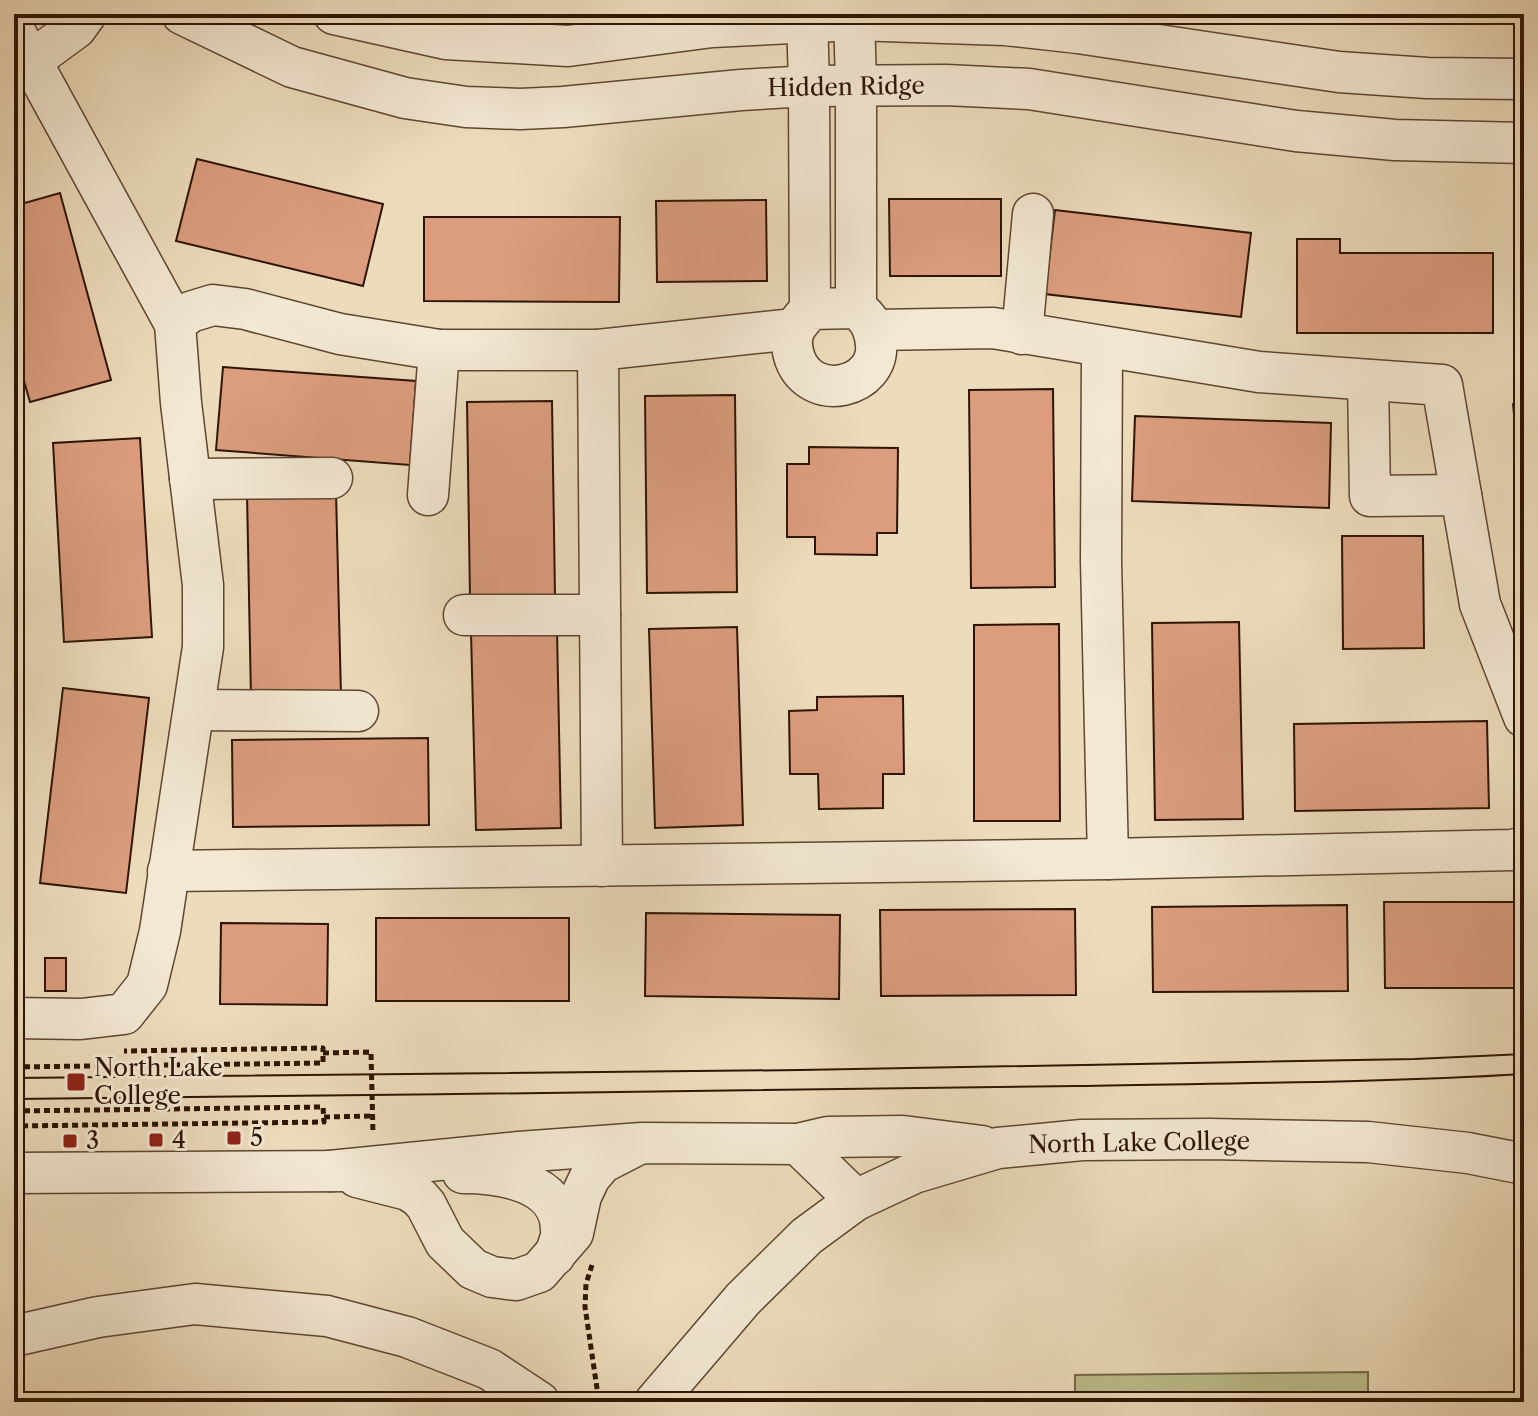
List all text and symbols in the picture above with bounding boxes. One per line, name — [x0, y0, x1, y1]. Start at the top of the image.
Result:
street label: Hidden Ridge — [767, 71, 925, 102]
place label: North Lake College — [94, 1053, 223, 1110]
marker: North Lake College — [65, 1071, 87, 1093]
place label: 5 — [250, 1123, 263, 1152]
place label: 4 — [172, 1125, 186, 1154]
place label: 3 — [86, 1126, 99, 1155]
street label: North Lake College — [1028, 1126, 1250, 1159]
marker: 5 — [225, 1129, 243, 1147]
marker: 4 — [147, 1131, 165, 1149]
marker: 3 — [61, 1132, 79, 1150]

